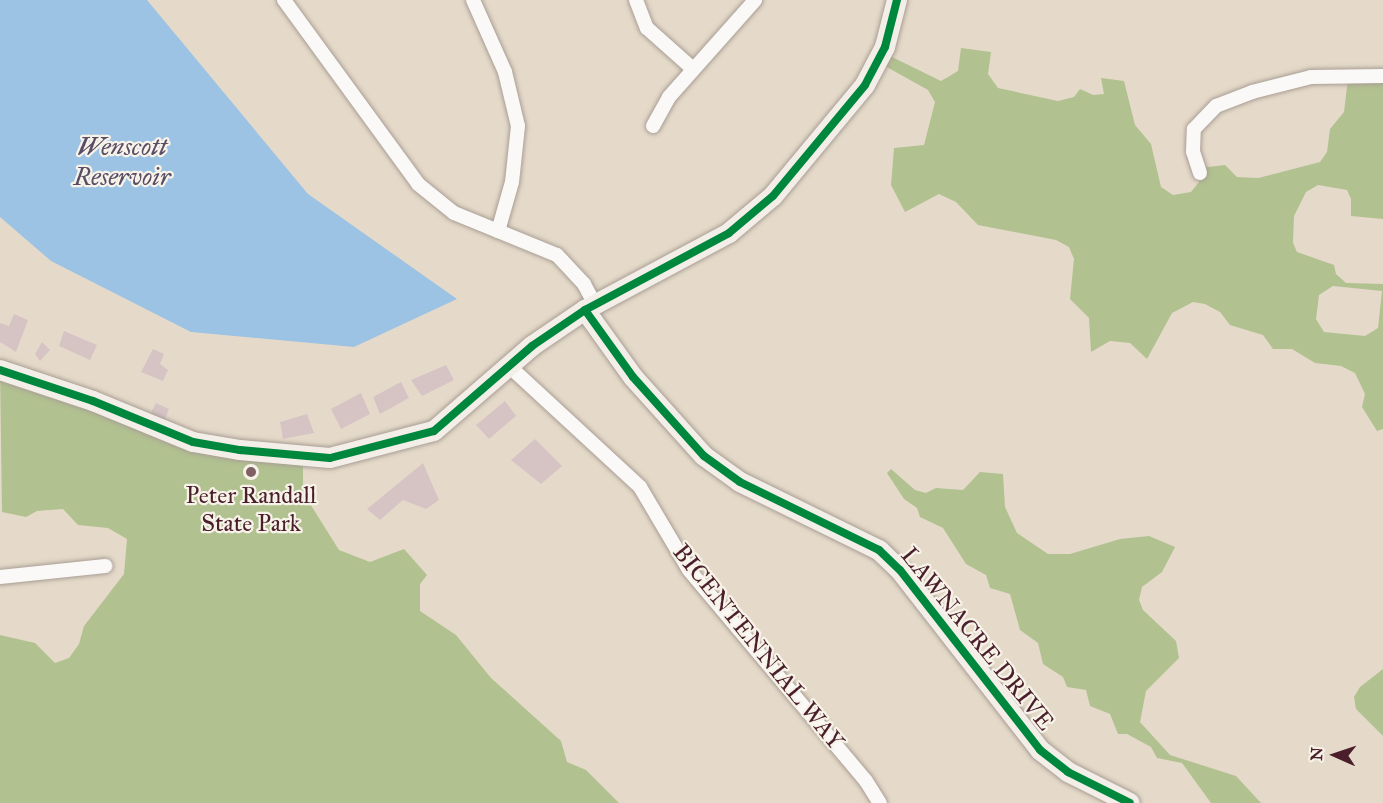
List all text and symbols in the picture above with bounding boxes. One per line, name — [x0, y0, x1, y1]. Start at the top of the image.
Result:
water label: Wenscott Reservoir — [73, 131, 171, 192]
marker: Peter Randall State Park — [244, 465, 258, 479]
place label: Peter Randall State Park — [186, 482, 316, 538]
street label: BICENTENNIAL WAY — [666, 539, 850, 755]
street label: LAWNACRE DRIVE — [894, 542, 1060, 736]
north arrow — [1305, 725, 1365, 785]
text: N — [1307, 747, 1326, 761]

